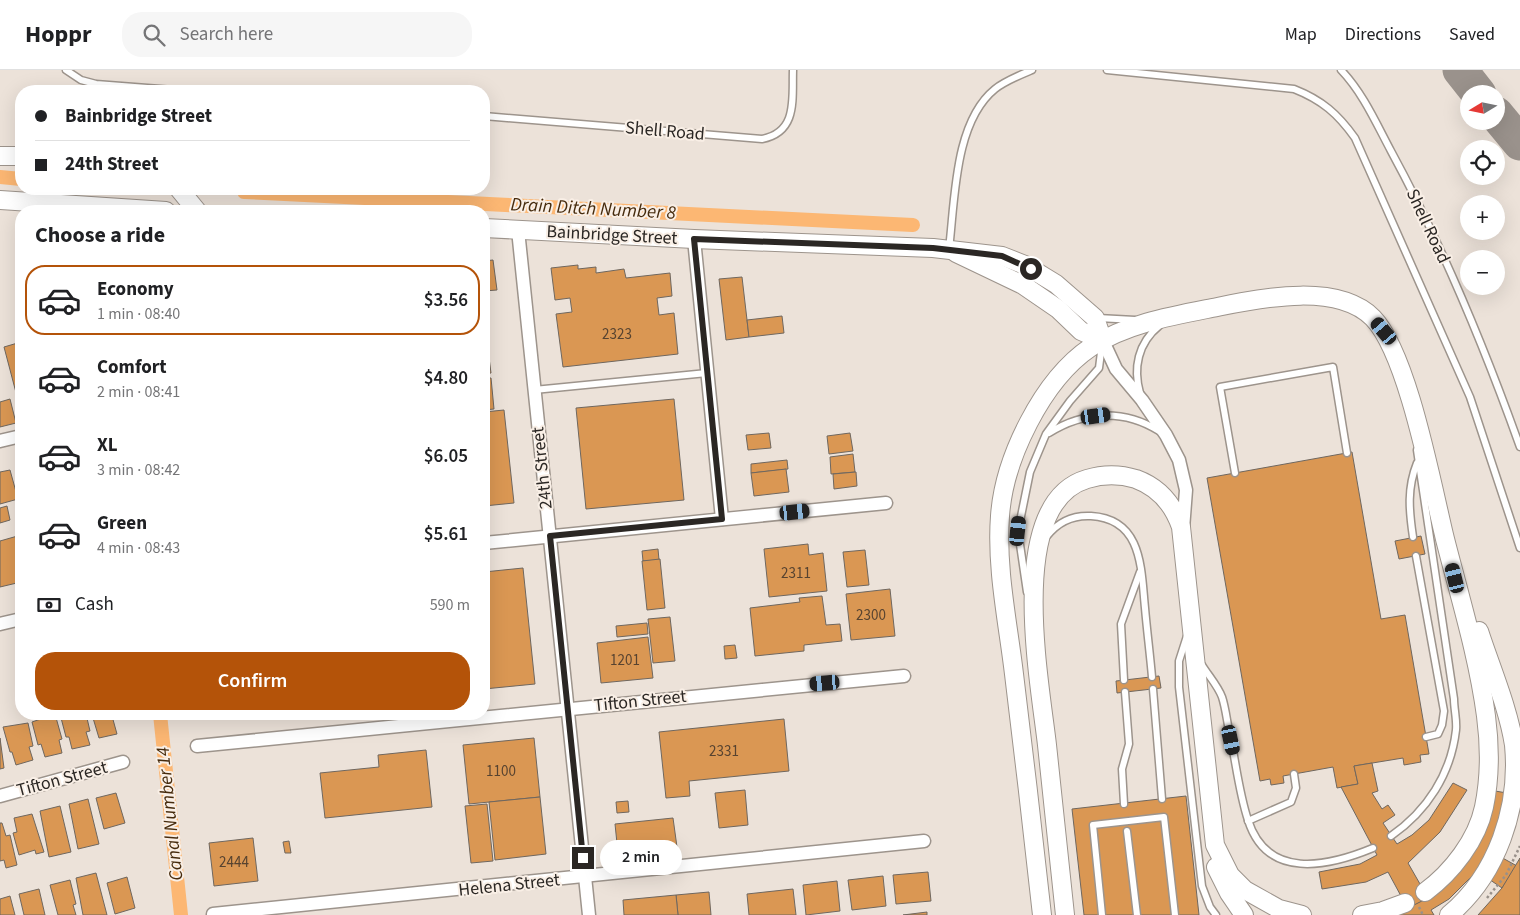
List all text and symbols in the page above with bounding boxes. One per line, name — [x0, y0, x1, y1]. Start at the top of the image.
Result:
search box — [122, 12, 472, 57]
text: Hoppr — [25, 17, 92, 52]
icon: search — [140, 21, 168, 49]
text: Search here — [180, 21, 273, 48]
text: Map — [1285, 22, 1317, 47]
text: Directions — [1345, 22, 1421, 47]
text: Saved — [1449, 22, 1495, 47]
north arrow — [1460, 85, 1505, 130]
map controls — [1460, 85, 1505, 295]
text: Bainbridge Street — [65, 103, 212, 130]
street label: Shell Road — [624, 115, 706, 147]
button: locate — [1460, 140, 1505, 185]
text: 24th Street — [65, 151, 158, 178]
street label: Shell Road — [1400, 185, 1456, 267]
water label: Drain Ditch Number 8 — [510, 191, 676, 227]
button: + — [1460, 195, 1505, 240]
text: Choose a ride — [35, 219, 165, 251]
street label: Bainbridge Street — [546, 219, 678, 251]
button: − — [1460, 250, 1505, 295]
route start — [1020, 258, 1042, 280]
text: Economy — [97, 276, 174, 303]
icon: car — [37, 278, 82, 323]
text: $3.56 — [424, 287, 468, 314]
text: 1 min · 08:40 — [97, 303, 180, 325]
car — [1368, 315, 1399, 347]
house number: 2323 — [602, 324, 632, 345]
text: Comfort — [97, 354, 167, 381]
icon: car — [37, 356, 82, 401]
text: $4.80 — [424, 365, 468, 392]
text: 2 min · 08:41 — [97, 381, 180, 403]
car — [1080, 406, 1111, 426]
street label: 24th Street — [525, 426, 559, 510]
text: XL — [97, 432, 118, 459]
icon: car — [37, 434, 82, 479]
text: $6.05 — [424, 443, 468, 470]
text: 3 min · 08:42 — [97, 459, 180, 481]
car — [779, 503, 810, 521]
text: Green — [97, 510, 147, 537]
icon: car — [37, 512, 82, 557]
car — [1008, 515, 1027, 547]
text: $5.61 — [424, 521, 468, 548]
text: 4 min · 08:43 — [97, 537, 180, 559]
car — [1444, 562, 1465, 594]
house number: 2311 — [781, 563, 811, 584]
icon: cash — [35, 591, 63, 619]
text: Cash — [75, 591, 114, 618]
text: 590 m — [430, 594, 470, 616]
house number: 2300 — [856, 605, 886, 626]
house number: 1201 — [610, 650, 640, 671]
button: Confirm — [35, 652, 470, 710]
car — [809, 674, 840, 692]
street label: Tifton Street — [593, 684, 687, 718]
car — [1220, 724, 1241, 756]
house number: 2331 — [709, 741, 739, 762]
water label: Canal Number 14 — [150, 746, 190, 882]
street label: Tifton Street — [14, 755, 110, 803]
house number: 1100 — [486, 761, 516, 782]
callout: 2 min — [600, 840, 683, 876]
text: 2 min — [622, 846, 660, 868]
route end — [572, 847, 594, 869]
house number: 2444 — [219, 852, 249, 873]
street label: Helena Street — [457, 867, 561, 903]

